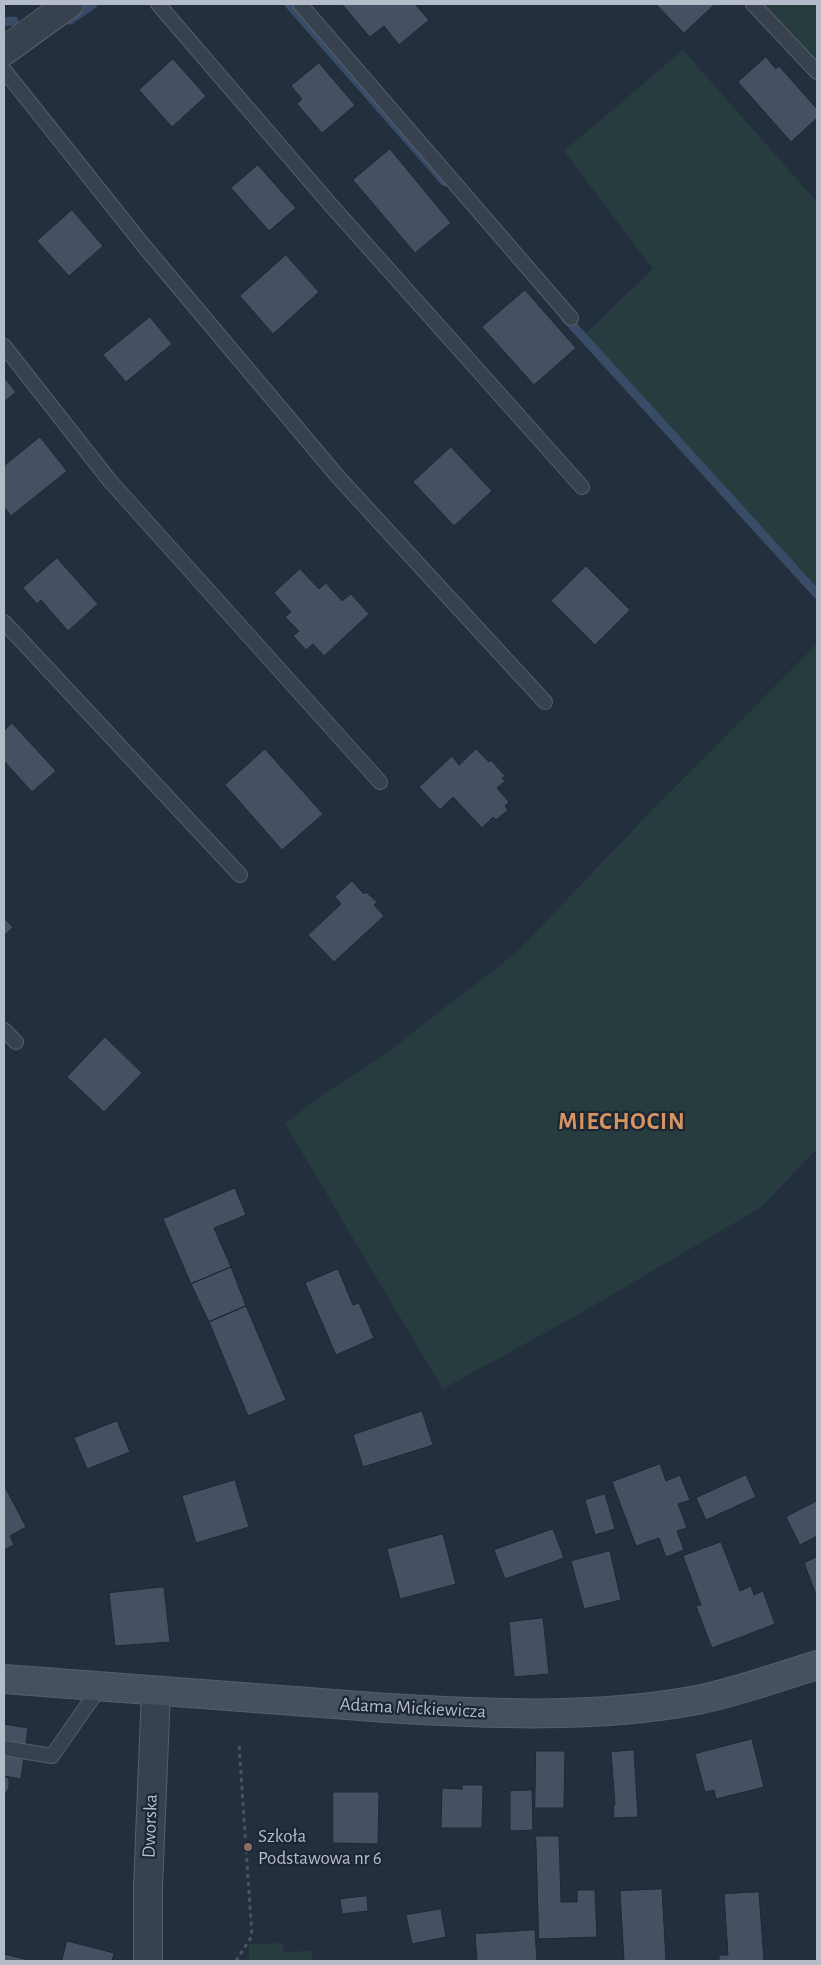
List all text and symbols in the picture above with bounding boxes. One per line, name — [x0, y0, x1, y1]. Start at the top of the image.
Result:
district label: MIECHOCIN — [557, 1108, 687, 1136]
street label: Adama Mickiewicza — [339, 1693, 487, 1723]
street label: Dworska — [137, 1794, 163, 1858]
place label: Szkoła Podstawowa nr 6 — [258, 1825, 382, 1869]
marker: Szkoła Podstawowa nr 6 — [242, 1841, 254, 1853]

